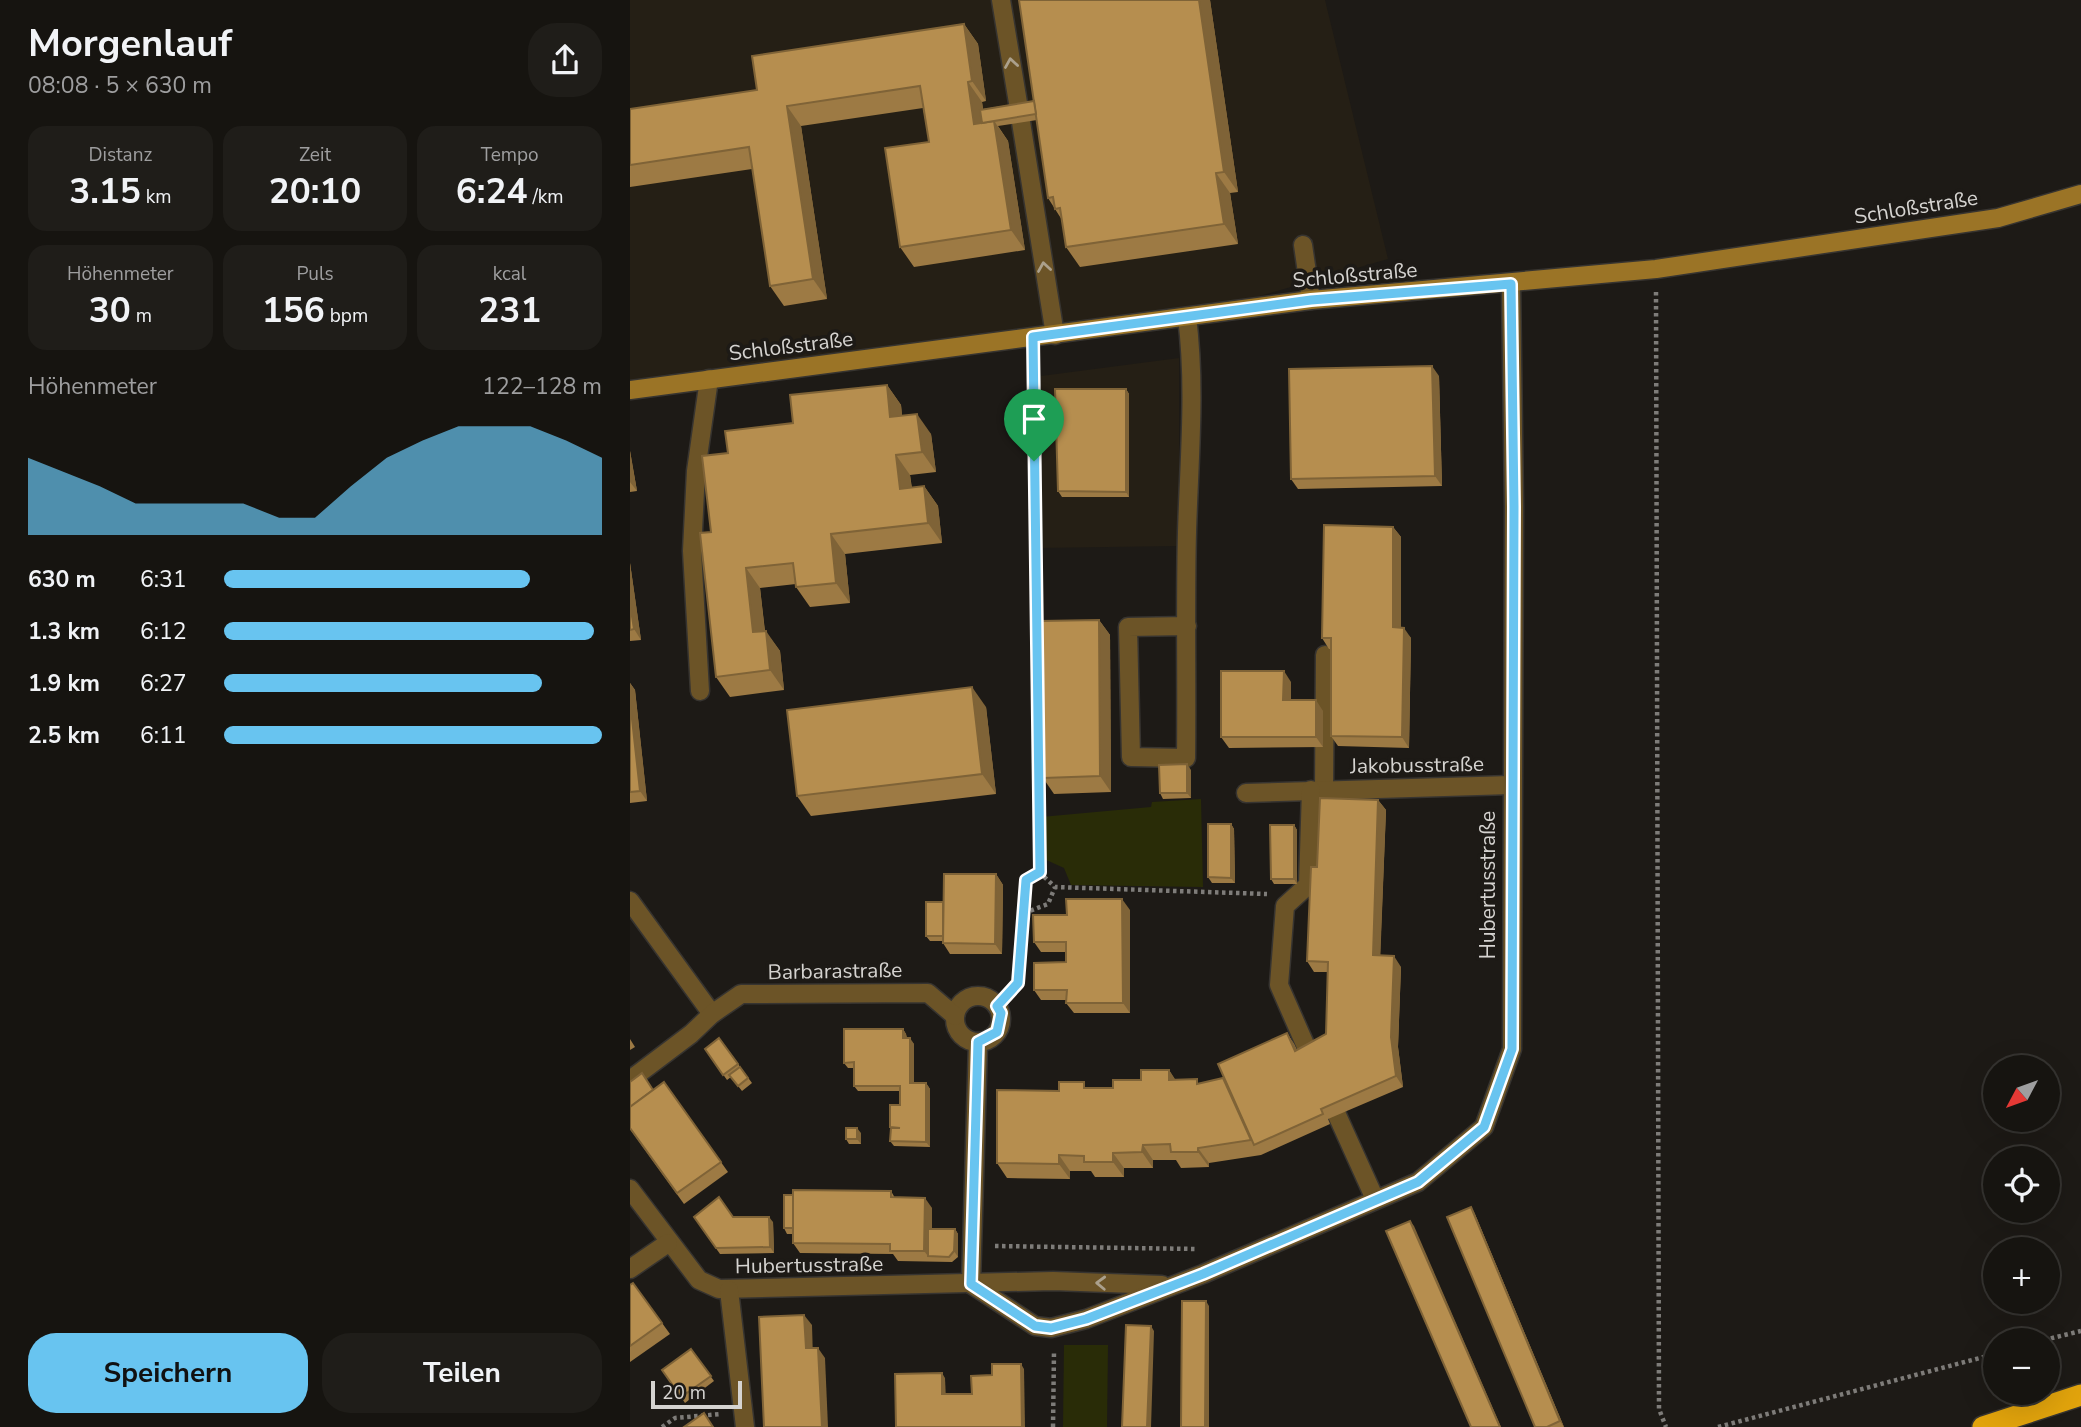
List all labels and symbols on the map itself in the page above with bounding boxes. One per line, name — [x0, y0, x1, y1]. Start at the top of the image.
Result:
one-way arrow — [1004, 57, 1019, 69]
street label: Schloßstraße — [1852, 183, 1980, 231]
street label: Schloßstraße — [1291, 256, 1419, 294]
one-way arrow — [1037, 261, 1052, 273]
street label: Schloßstraße — [727, 324, 855, 368]
pin — [1004, 389, 1064, 461]
street label: Jakobusstraße — [1349, 750, 1484, 780]
street label: Hubertusstraße — [1474, 811, 1502, 959]
street label: Barbarastraße — [767, 956, 903, 986]
north arrow — [1983, 1055, 2060, 1132]
street label: Hubertusstraße — [735, 1250, 883, 1280]
one-way arrow — [1095, 1275, 1106, 1291]
scale bar — [651, 1378, 742, 1410]

